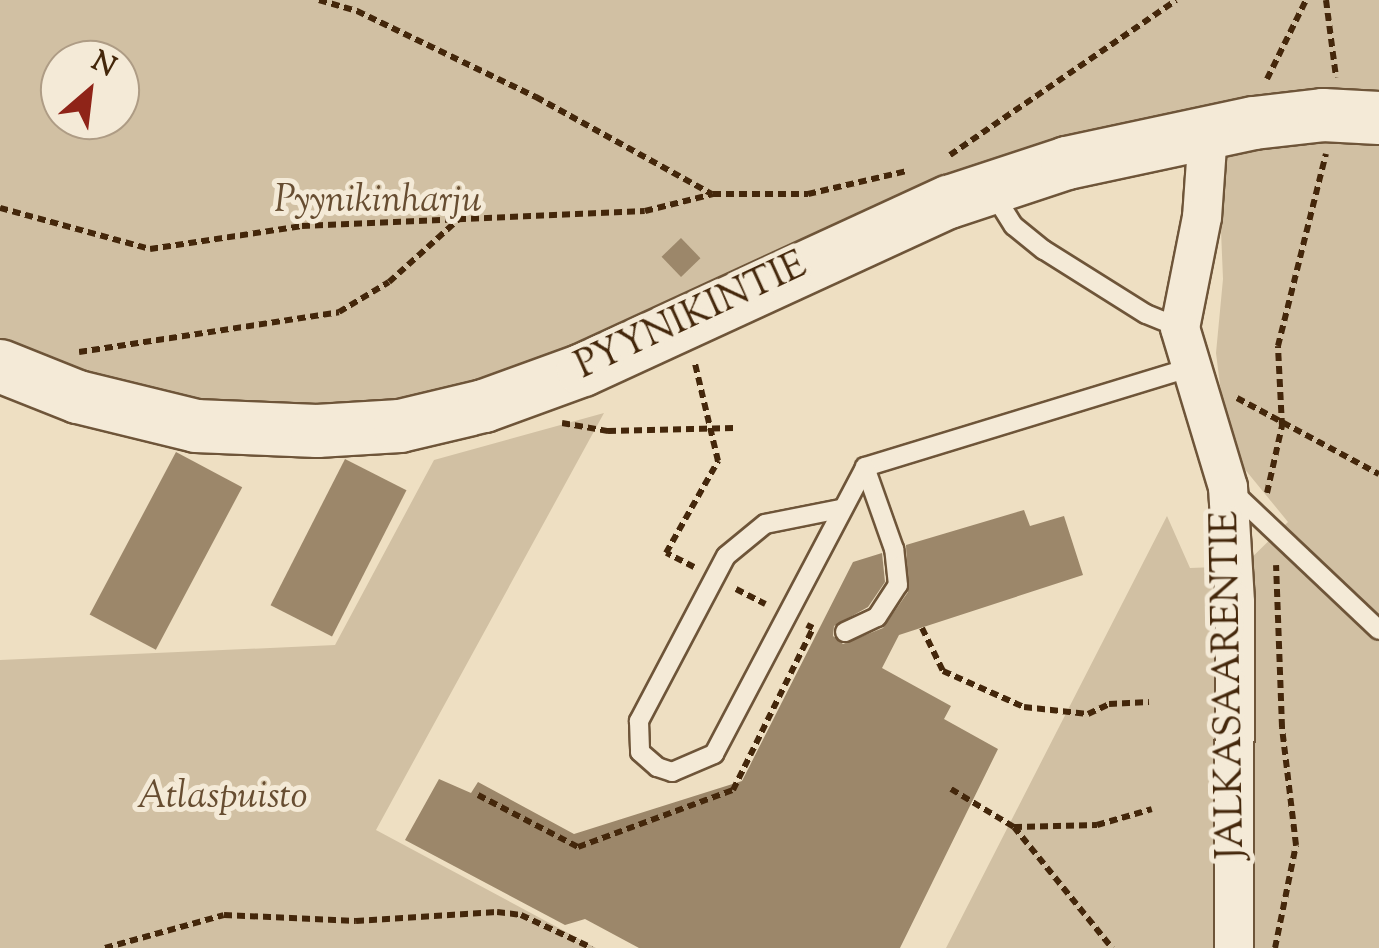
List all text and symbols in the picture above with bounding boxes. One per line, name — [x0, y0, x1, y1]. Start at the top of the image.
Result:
north arrow — [40, 40, 140, 140]
text: N — [84, 42, 122, 88]
park label: Pyynikinharju — [274, 180, 482, 226]
street label: PYYNIKINTIE — [569, 245, 815, 391]
street label: JALKASAARENTIE — [1205, 510, 1257, 860]
park label: Atlaspuisto — [137, 776, 307, 822]

